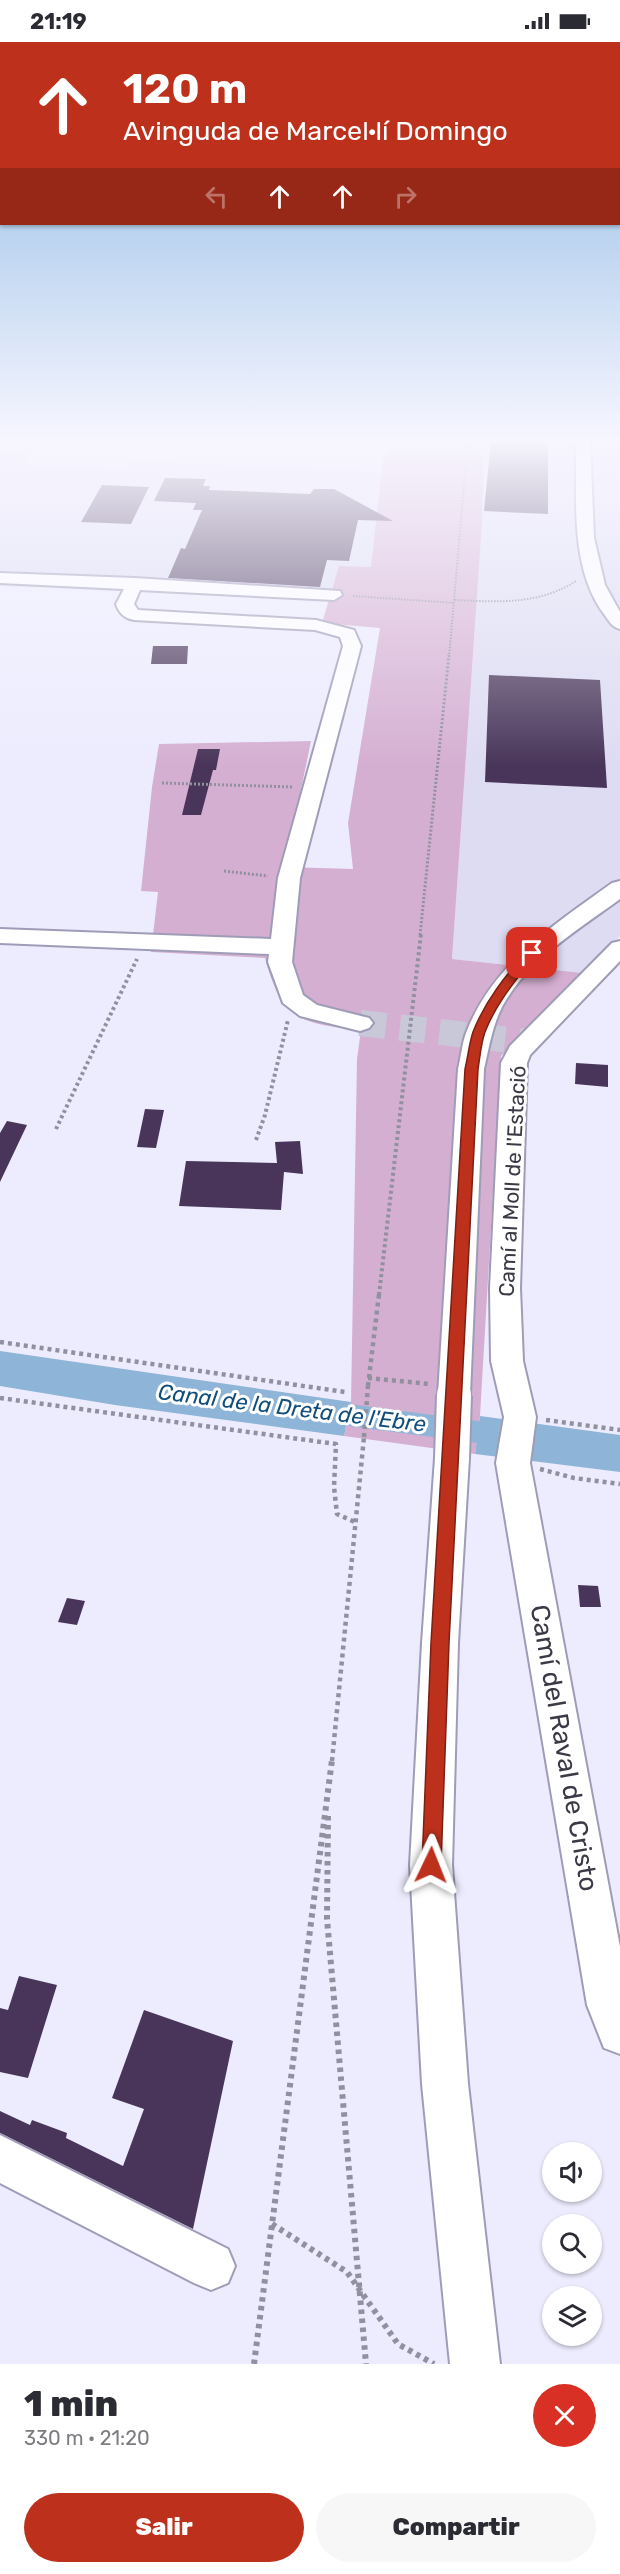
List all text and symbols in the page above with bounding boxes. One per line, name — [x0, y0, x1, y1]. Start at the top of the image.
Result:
text: 21:19 — [30, 8, 87, 35]
text: 120 m — [123, 64, 247, 114]
icon: ahead — [24, 66, 102, 144]
text: Avinguda de Marcel·lí Domingo — [123, 115, 508, 147]
icon: left — [200, 180, 233, 213]
icon: ahead — [263, 180, 296, 213]
icon: ahead — [326, 180, 359, 213]
icon: right — [389, 180, 422, 213]
pin — [506, 927, 557, 978]
icon: arrive — [515, 936, 548, 969]
street label: Camí al Moll de l'Estació — [493, 1065, 531, 1297]
water label: Canal de la Dreta de l'Ebre — [157, 1378, 427, 1438]
street label: Camí del Raval de Cristo — [524, 1602, 604, 1894]
position arrow — [399, 1833, 463, 1897]
map controls — [542, 2142, 602, 2346]
button: sound — [542, 2142, 602, 2202]
button: search — [542, 2214, 602, 2274]
button: layers — [542, 2286, 602, 2346]
text: 1 min — [24, 2382, 118, 2425]
button: close — [533, 2384, 596, 2447]
text: 330 m · 21:20 — [24, 2426, 150, 2450]
button: Salir — [24, 2493, 304, 2562]
button: Compartir — [316, 2493, 596, 2562]

